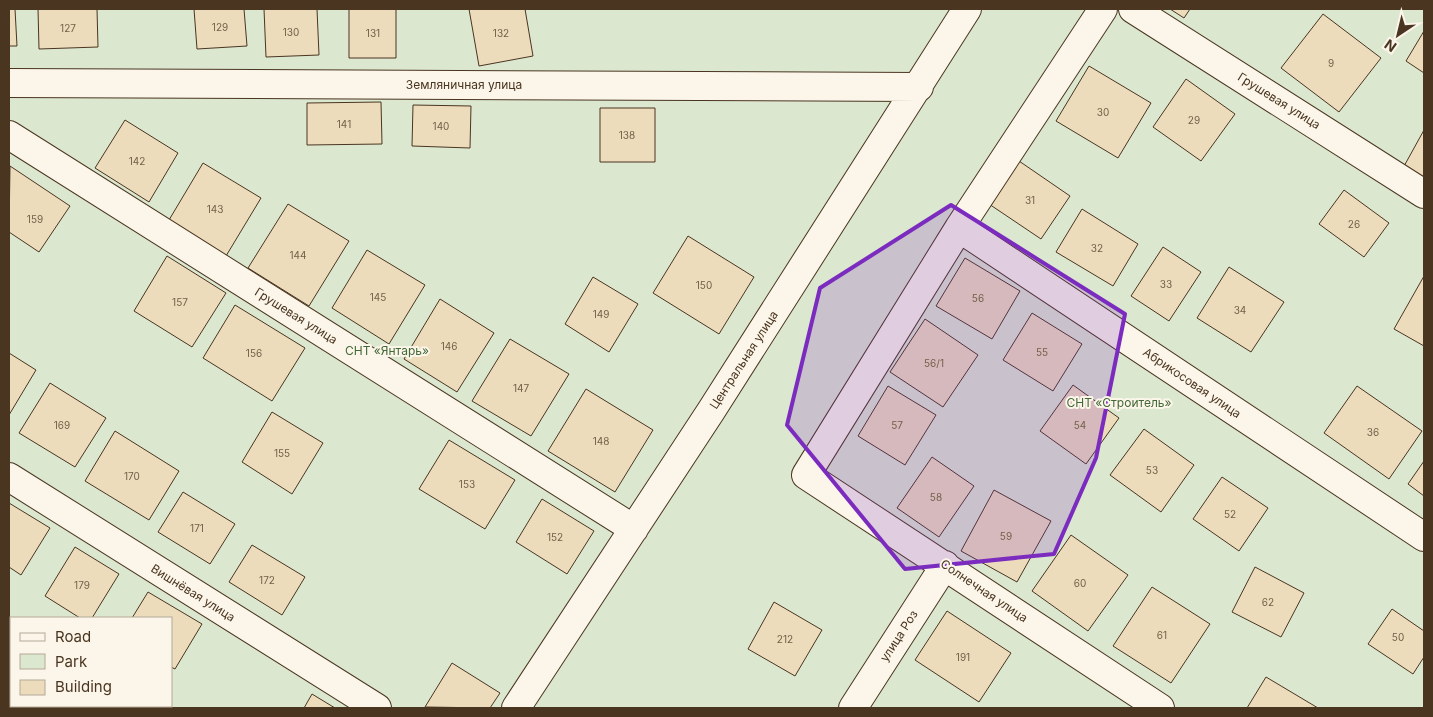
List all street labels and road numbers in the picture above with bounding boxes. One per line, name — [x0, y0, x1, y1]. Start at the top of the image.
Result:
street label: Грушевая улица — [1235, 69, 1323, 132]
street label: Земляничная улица — [406, 77, 522, 92]
street label: Грушевая улица — [252, 284, 340, 347]
street label: Центральная улица — [706, 308, 781, 412]
street label: Абрикосовая улица — [1140, 344, 1244, 421]
street label: Солнечная улица — [938, 556, 1031, 625]
street label: Вишнёвая улица — [148, 561, 238, 625]
street label: улица Роз — [876, 607, 921, 664]

